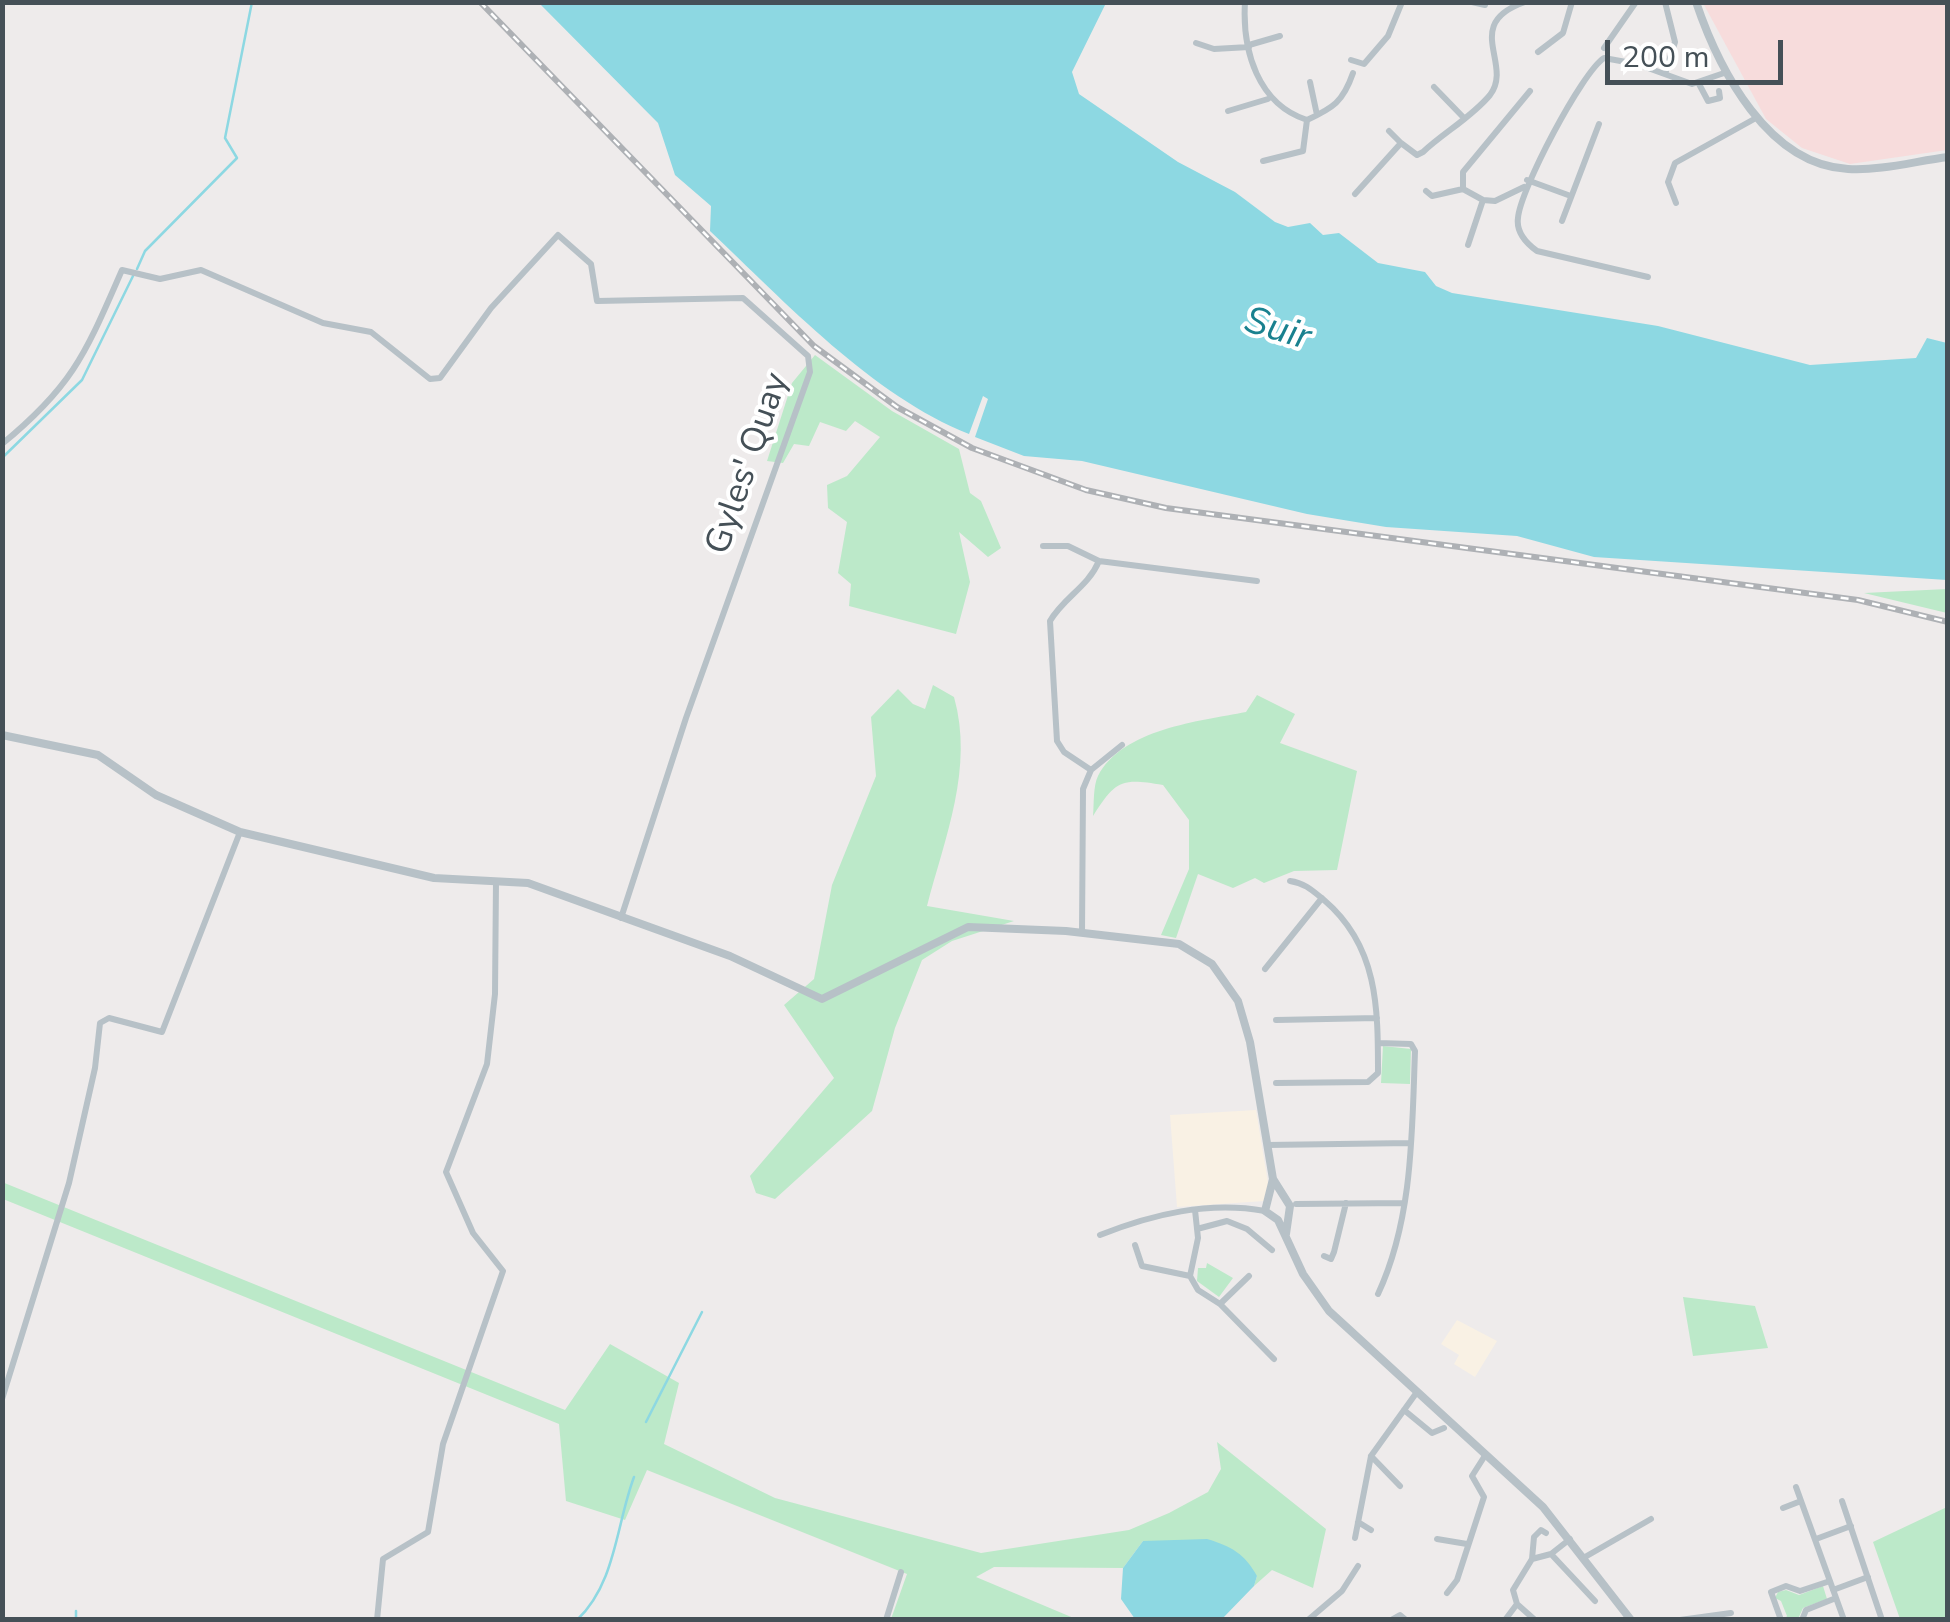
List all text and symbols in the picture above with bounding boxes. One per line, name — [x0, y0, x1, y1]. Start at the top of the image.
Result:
scale bar — [1610, 20, 1788, 82]
text: 200 m — [1622, 37, 1709, 78]
water label: Suir — [1238, 299, 1316, 363]
street label: Gyles' Quay — [698, 368, 800, 560]

